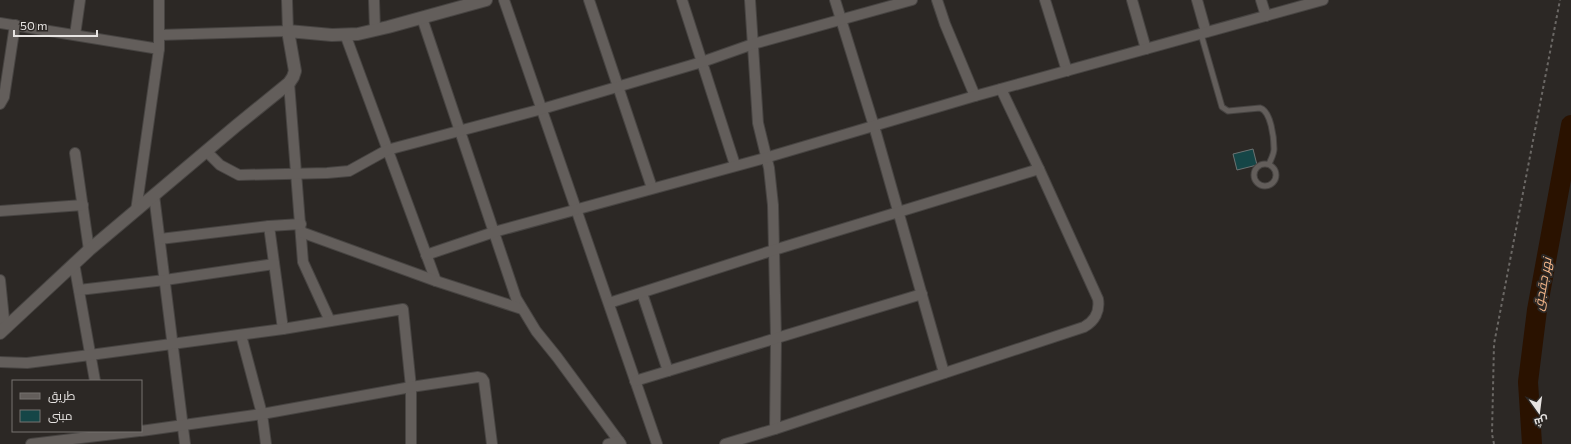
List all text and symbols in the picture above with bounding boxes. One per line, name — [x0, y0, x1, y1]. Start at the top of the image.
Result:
scale bar — [14, 12, 97, 38]
text: 50 m — [20, 18, 48, 32]
water label: نهر جقجق — [1529, 255, 1556, 312]
legend — [12, 380, 142, 432]
text: طريق — [48, 388, 76, 403]
north arrow — [1519, 392, 1559, 432]
text: مبنى — [48, 408, 73, 423]
text: ش — [1533, 413, 1550, 430]

